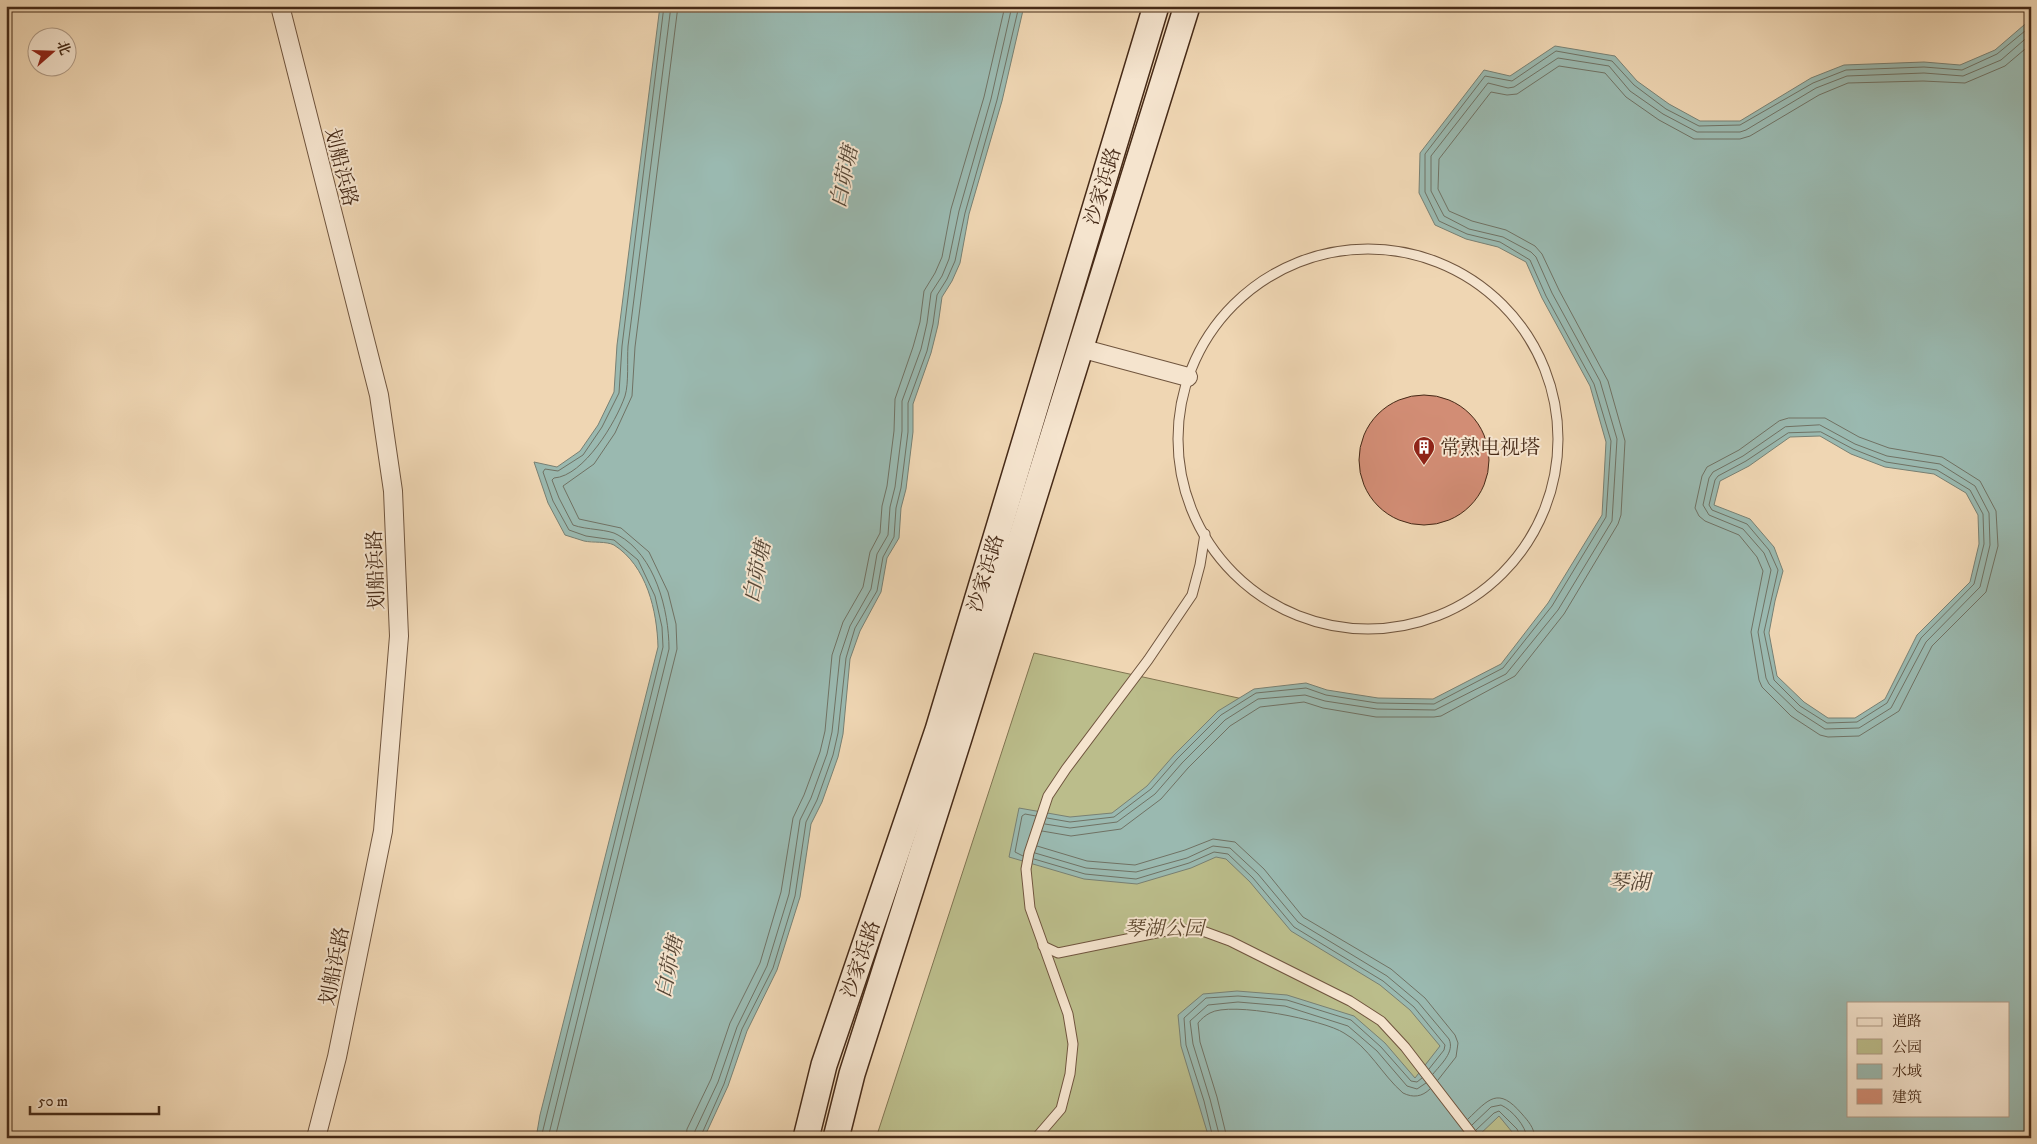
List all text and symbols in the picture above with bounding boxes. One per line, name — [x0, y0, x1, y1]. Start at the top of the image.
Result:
north arrow — [28, 28, 78, 78]
text: 北 — [52, 38, 74, 58]
street label: 划船浜路 — [319, 126, 362, 209]
water label: 白茆塘 — [826, 141, 865, 211]
street label: 沙家浜路 — [1080, 145, 1127, 228]
building icon: 常熟电视塔 — [1412, 435, 1436, 466]
place label: 常熟电视塔 — [1440, 436, 1540, 461]
street label: 划船浜路 — [363, 530, 390, 610]
street label: 沙家浜路 — [963, 532, 1010, 615]
water label: 白茆塘 — [739, 536, 778, 606]
water label: 琴湖 — [1608, 870, 1654, 896]
park label: 琴湖公园 — [1124, 917, 1207, 942]
street label: 沙家浜路 — [837, 918, 886, 1001]
street label: 划船浜路 — [316, 925, 355, 1008]
water label: 白茆塘 — [651, 931, 690, 1001]
legend — [1847, 1002, 2010, 1116]
text: 道路 — [1892, 1012, 1922, 1031]
text: 公园 — [1892, 1038, 1922, 1057]
text: 水域 — [1892, 1062, 1922, 1081]
scale bar — [30, 1084, 159, 1116]
text: 建筑 — [1892, 1088, 1922, 1107]
text: 50 m — [38, 1092, 68, 1111]

